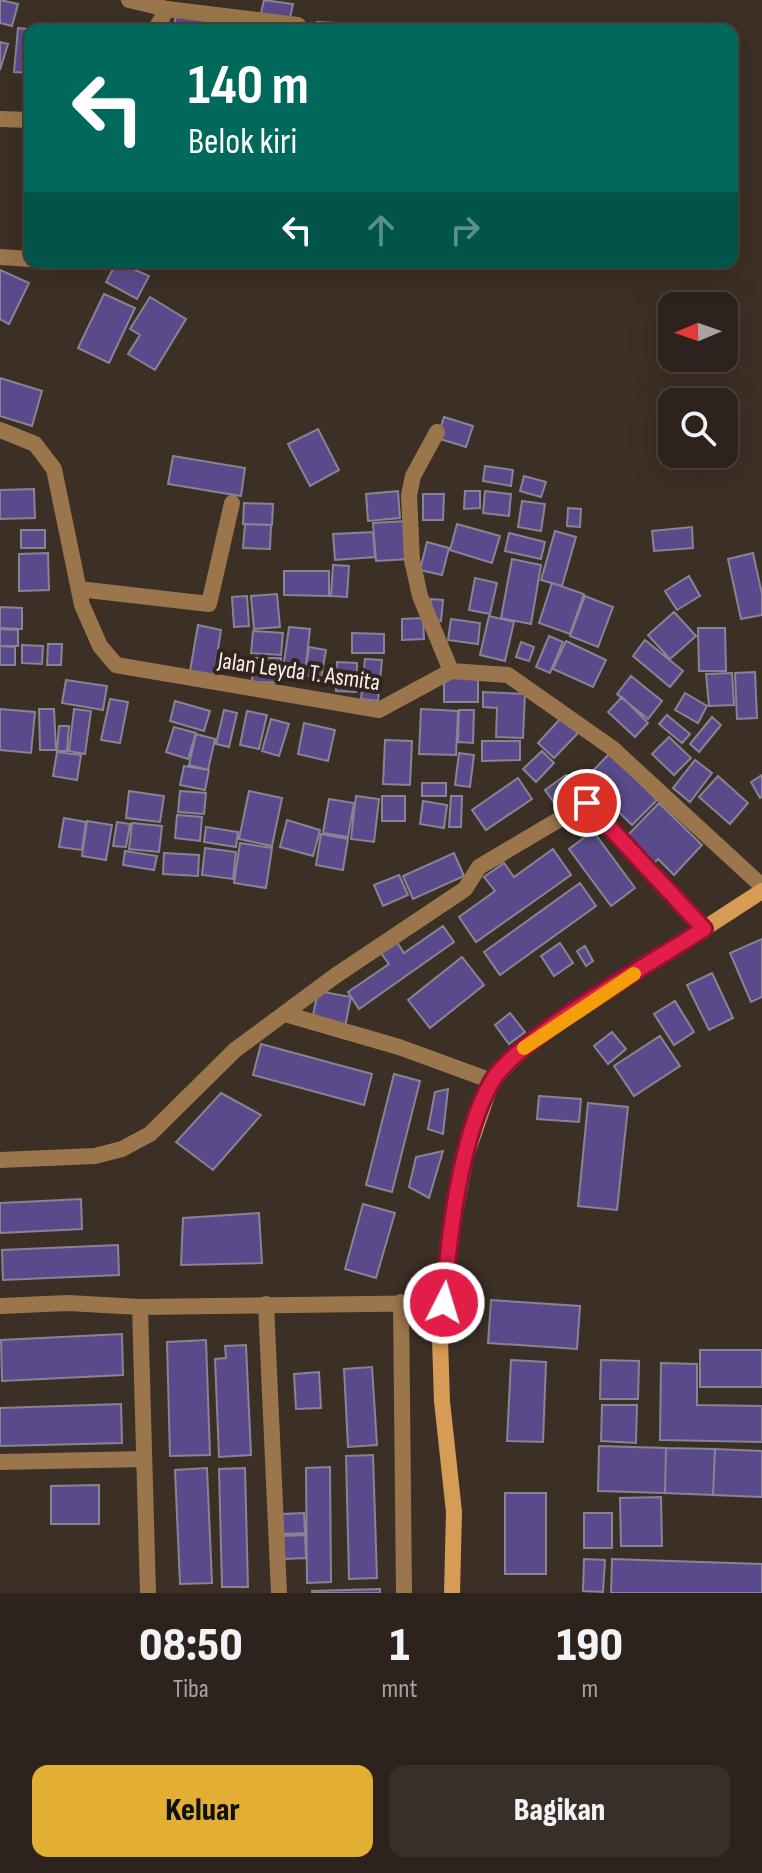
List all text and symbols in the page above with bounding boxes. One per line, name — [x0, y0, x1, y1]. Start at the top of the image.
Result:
text: 140 m — [188, 53, 309, 120]
icon: left — [56, 56, 160, 160]
text: Belok kiri — [188, 121, 297, 164]
icon: left — [275, 208, 319, 252]
icon: ahead — [359, 208, 403, 252]
icon: right — [443, 208, 487, 252]
north arrow — [658, 292, 738, 372]
map controls — [658, 292, 738, 468]
button: search — [658, 388, 738, 468]
street label: Jalan Leyda T. Asmita — [215, 646, 382, 697]
pin — [553, 769, 621, 837]
icon: arrive — [565, 781, 609, 825]
position arrow — [402, 1261, 486, 1345]
text: 08:50 — [139, 1617, 243, 1674]
text: 1 — [390, 1617, 409, 1674]
text: 190 — [556, 1617, 623, 1674]
text: Tiba — [173, 1674, 209, 1705]
text: mnt — [382, 1674, 418, 1705]
text: m — [581, 1674, 598, 1705]
button: Keluar — [32, 1765, 373, 1857]
button: Bagikan — [389, 1765, 730, 1857]

